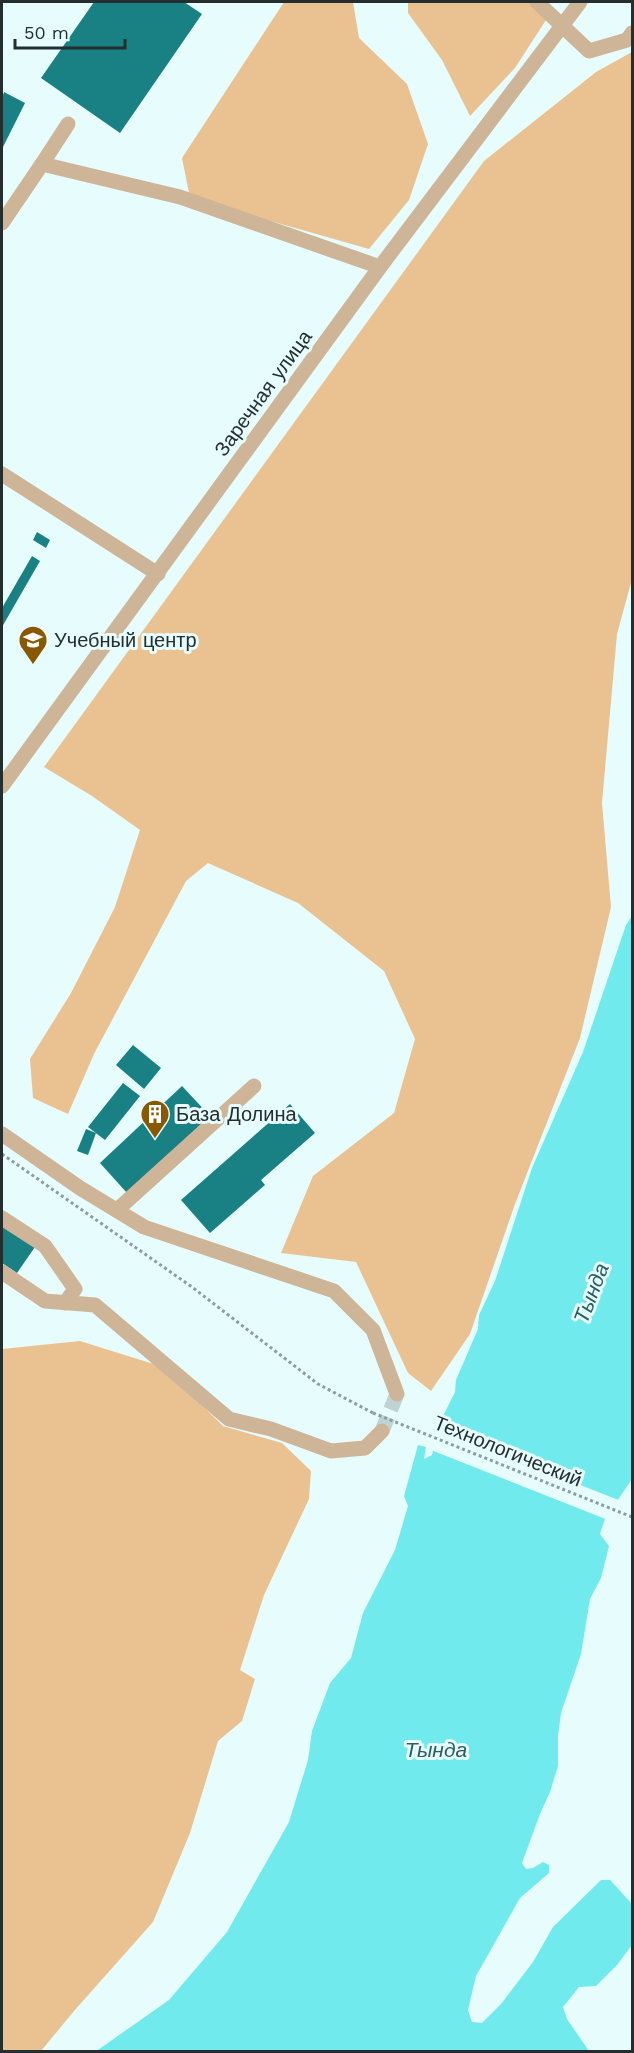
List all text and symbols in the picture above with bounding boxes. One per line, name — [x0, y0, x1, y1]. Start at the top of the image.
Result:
scale bar — [15, 12, 124, 50]
text: 50 m — [24, 22, 69, 43]
street label: Заречная улица — [209, 325, 317, 461]
school or university icon: Учебный центр — [17, 624, 49, 666]
place label: Учебный центр — [54, 628, 197, 652]
building icon: База Долина — [139, 1098, 171, 1140]
place label: База Долина — [176, 1102, 297, 1126]
water label: Тында — [568, 1259, 614, 1327]
street label: Технологический — [430, 1410, 586, 1492]
water label: Тында — [405, 1737, 467, 1762]

